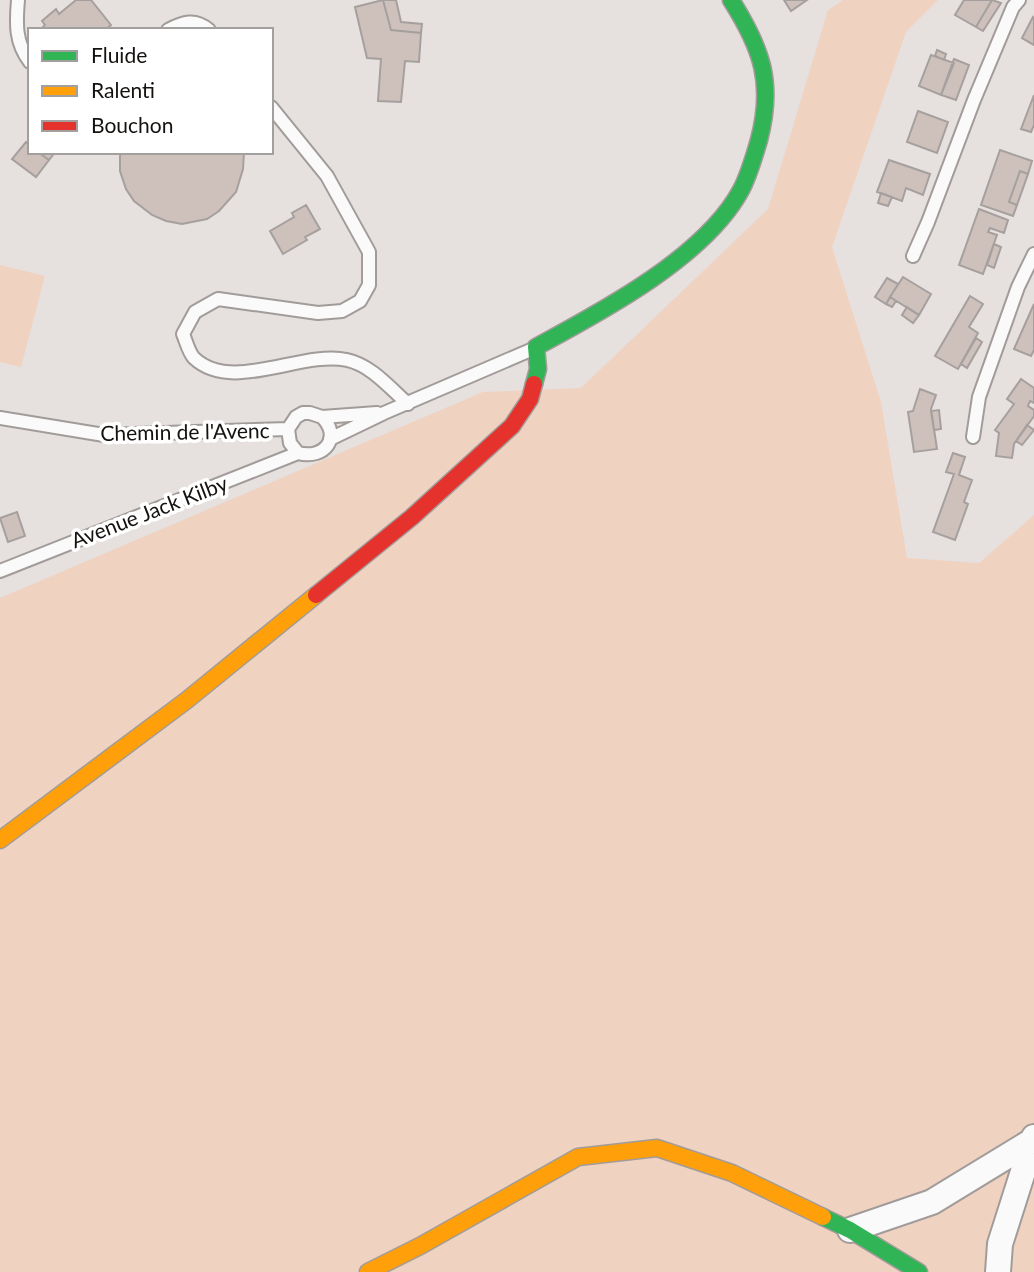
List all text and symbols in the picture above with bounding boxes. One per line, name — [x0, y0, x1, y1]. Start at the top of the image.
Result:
legend — [28, 28, 273, 154]
text: Fluide — [91, 42, 147, 67]
text: Ralenti — [91, 77, 155, 102]
text: Bouchon — [91, 112, 173, 137]
street label: Chemin de l'Avenc — [100, 417, 270, 445]
street label: Avenue Jack Kilby — [67, 470, 231, 552]

